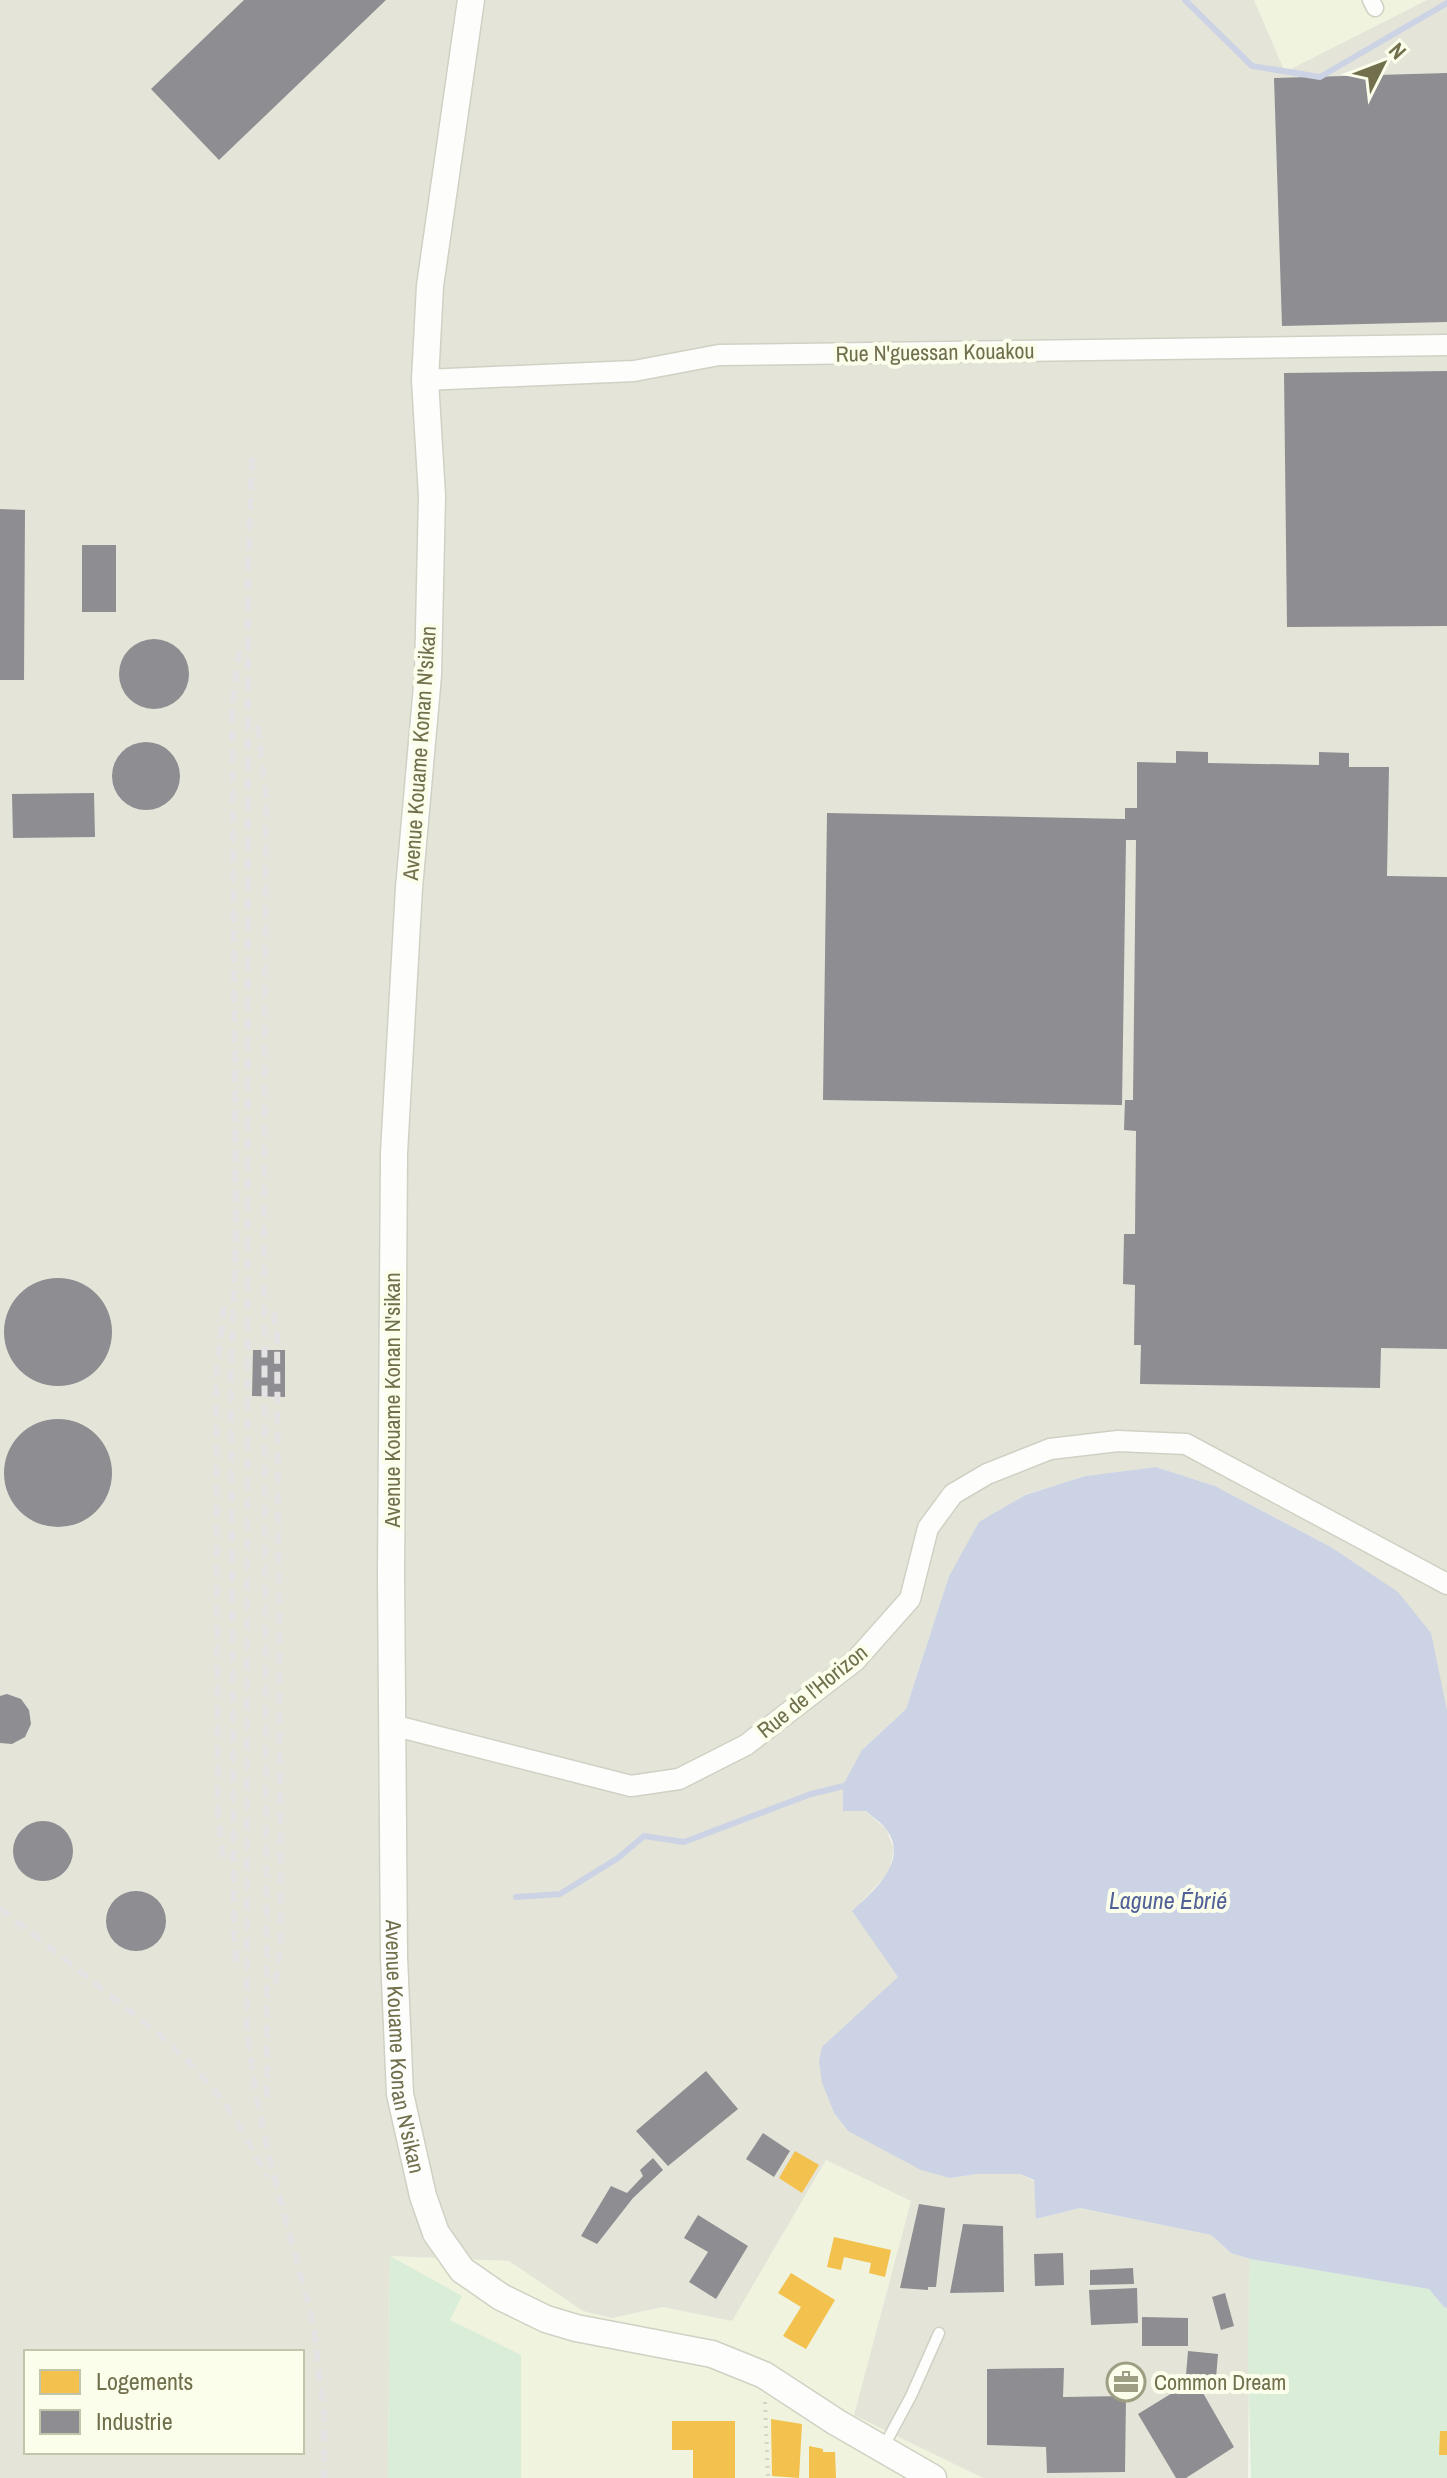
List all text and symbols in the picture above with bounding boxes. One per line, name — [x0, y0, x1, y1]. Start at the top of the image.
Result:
north arrow — [1343, 24, 1423, 104]
text: N — [1382, 36, 1413, 65]
street label: Rue N'guessan Kouakou — [835, 335, 1035, 369]
street label: Avenue Kouame Konan N'sikan — [395, 625, 443, 882]
street label: Avenue Kouame Konan N'sikan — [377, 1273, 407, 1528]
street label: Rue de l'Horizon — [751, 1637, 873, 1745]
water label: Lagune Ébrié — [1109, 1884, 1227, 1916]
street label: Avenue Kouame Konan N'sikan — [379, 1919, 432, 2176]
legend — [24, 2350, 304, 2454]
office icon: Common Dream — [1105, 2361, 1147, 2403]
text: Logements — [96, 2365, 193, 2397]
place label: Common Dream — [1154, 2367, 1286, 2397]
text: Industrie — [96, 2405, 173, 2437]

